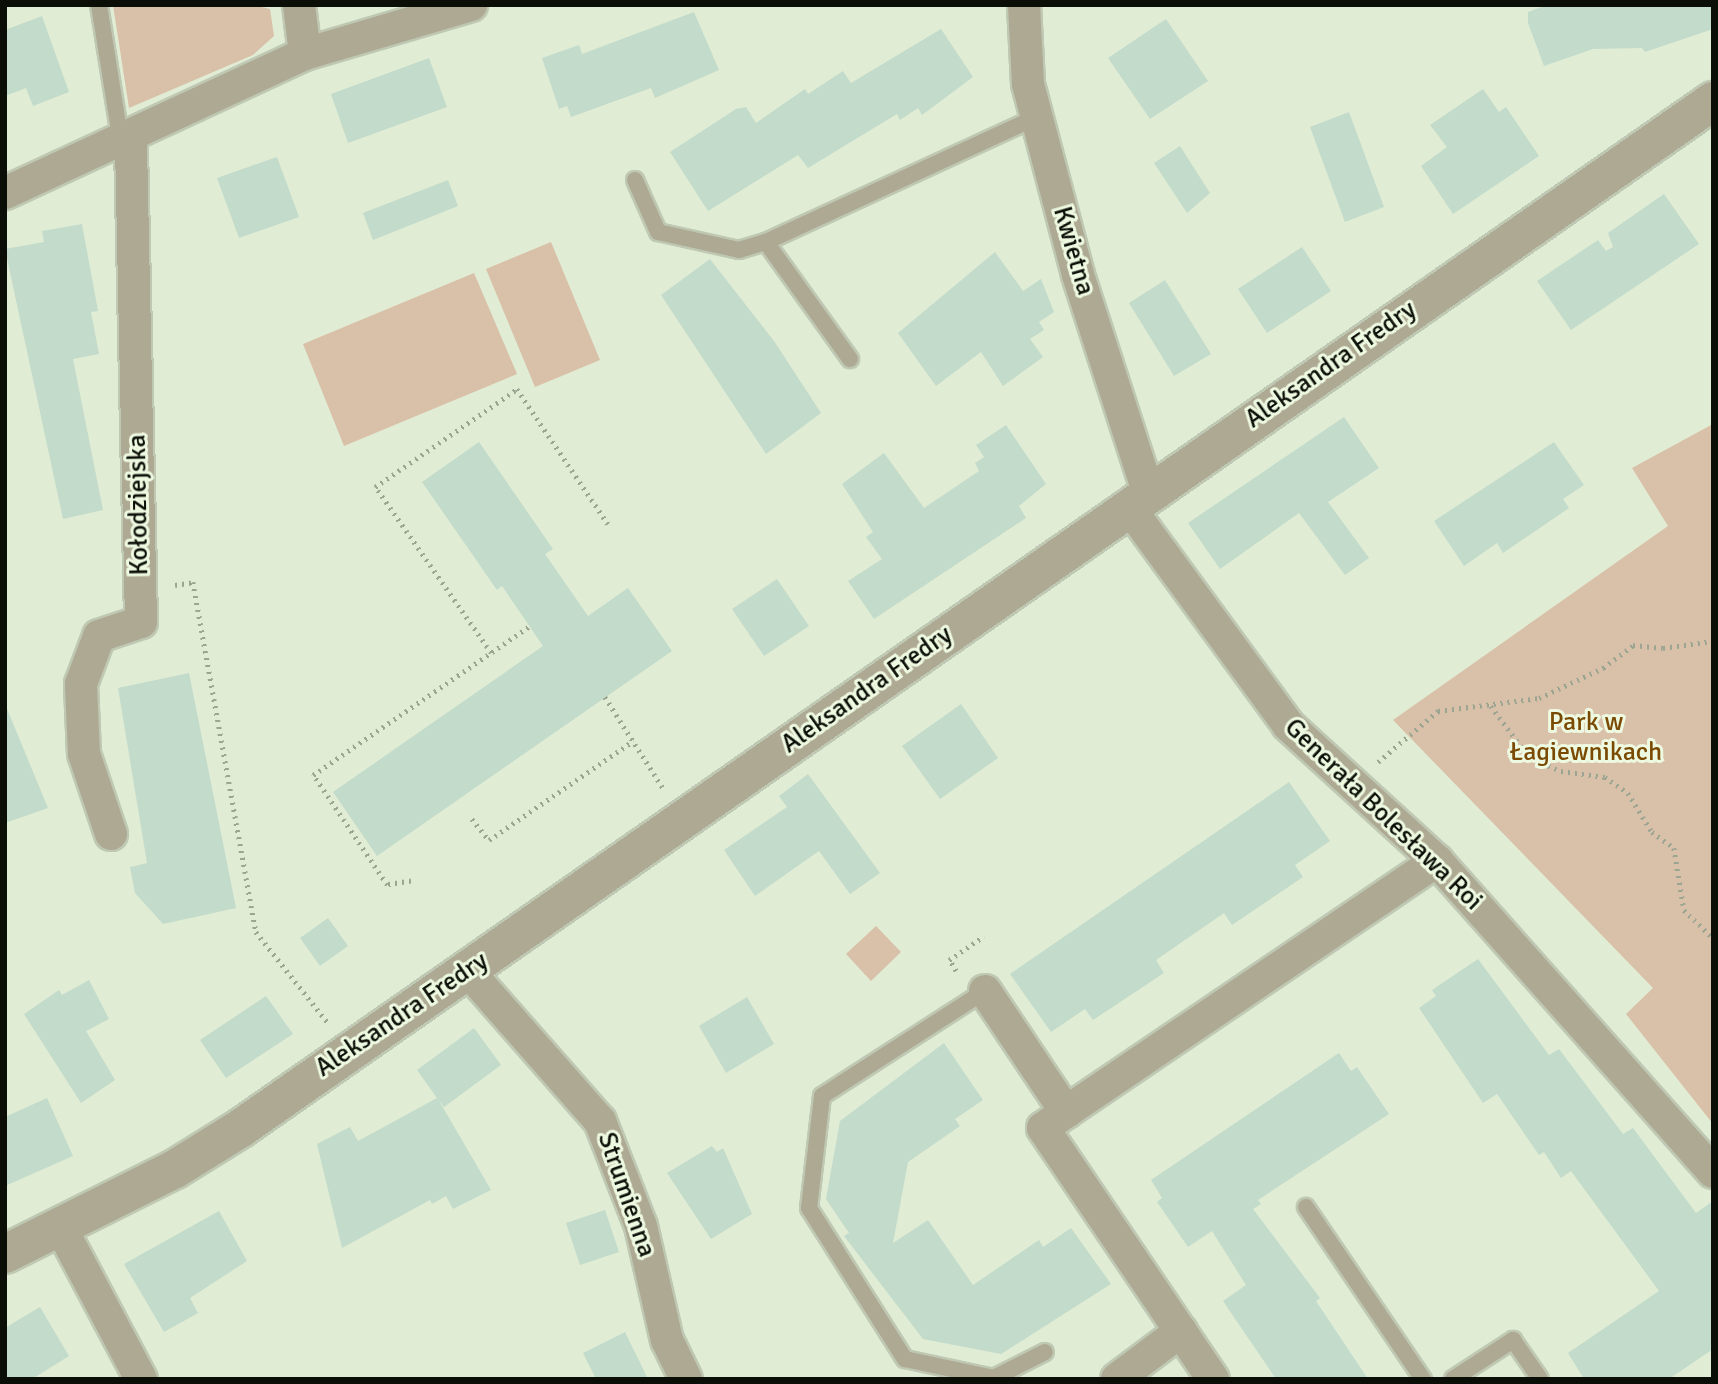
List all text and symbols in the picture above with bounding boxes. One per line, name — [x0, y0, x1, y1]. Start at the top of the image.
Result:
street label: Kwietna — [1046, 203, 1100, 299]
street label: Aleksandra Fredry — [1240, 295, 1422, 435]
street label: Kołodziejska — [122, 434, 156, 576]
street label: Aleksandra Fredry — [776, 620, 958, 760]
park label: Park w Łagiewnikach — [1510, 707, 1662, 768]
street label: Generała Bolesława Roi — [1278, 712, 1488, 918]
street label: Aleksandra Fredry — [310, 946, 494, 1084]
street label: Strumienna — [590, 1129, 662, 1261]

